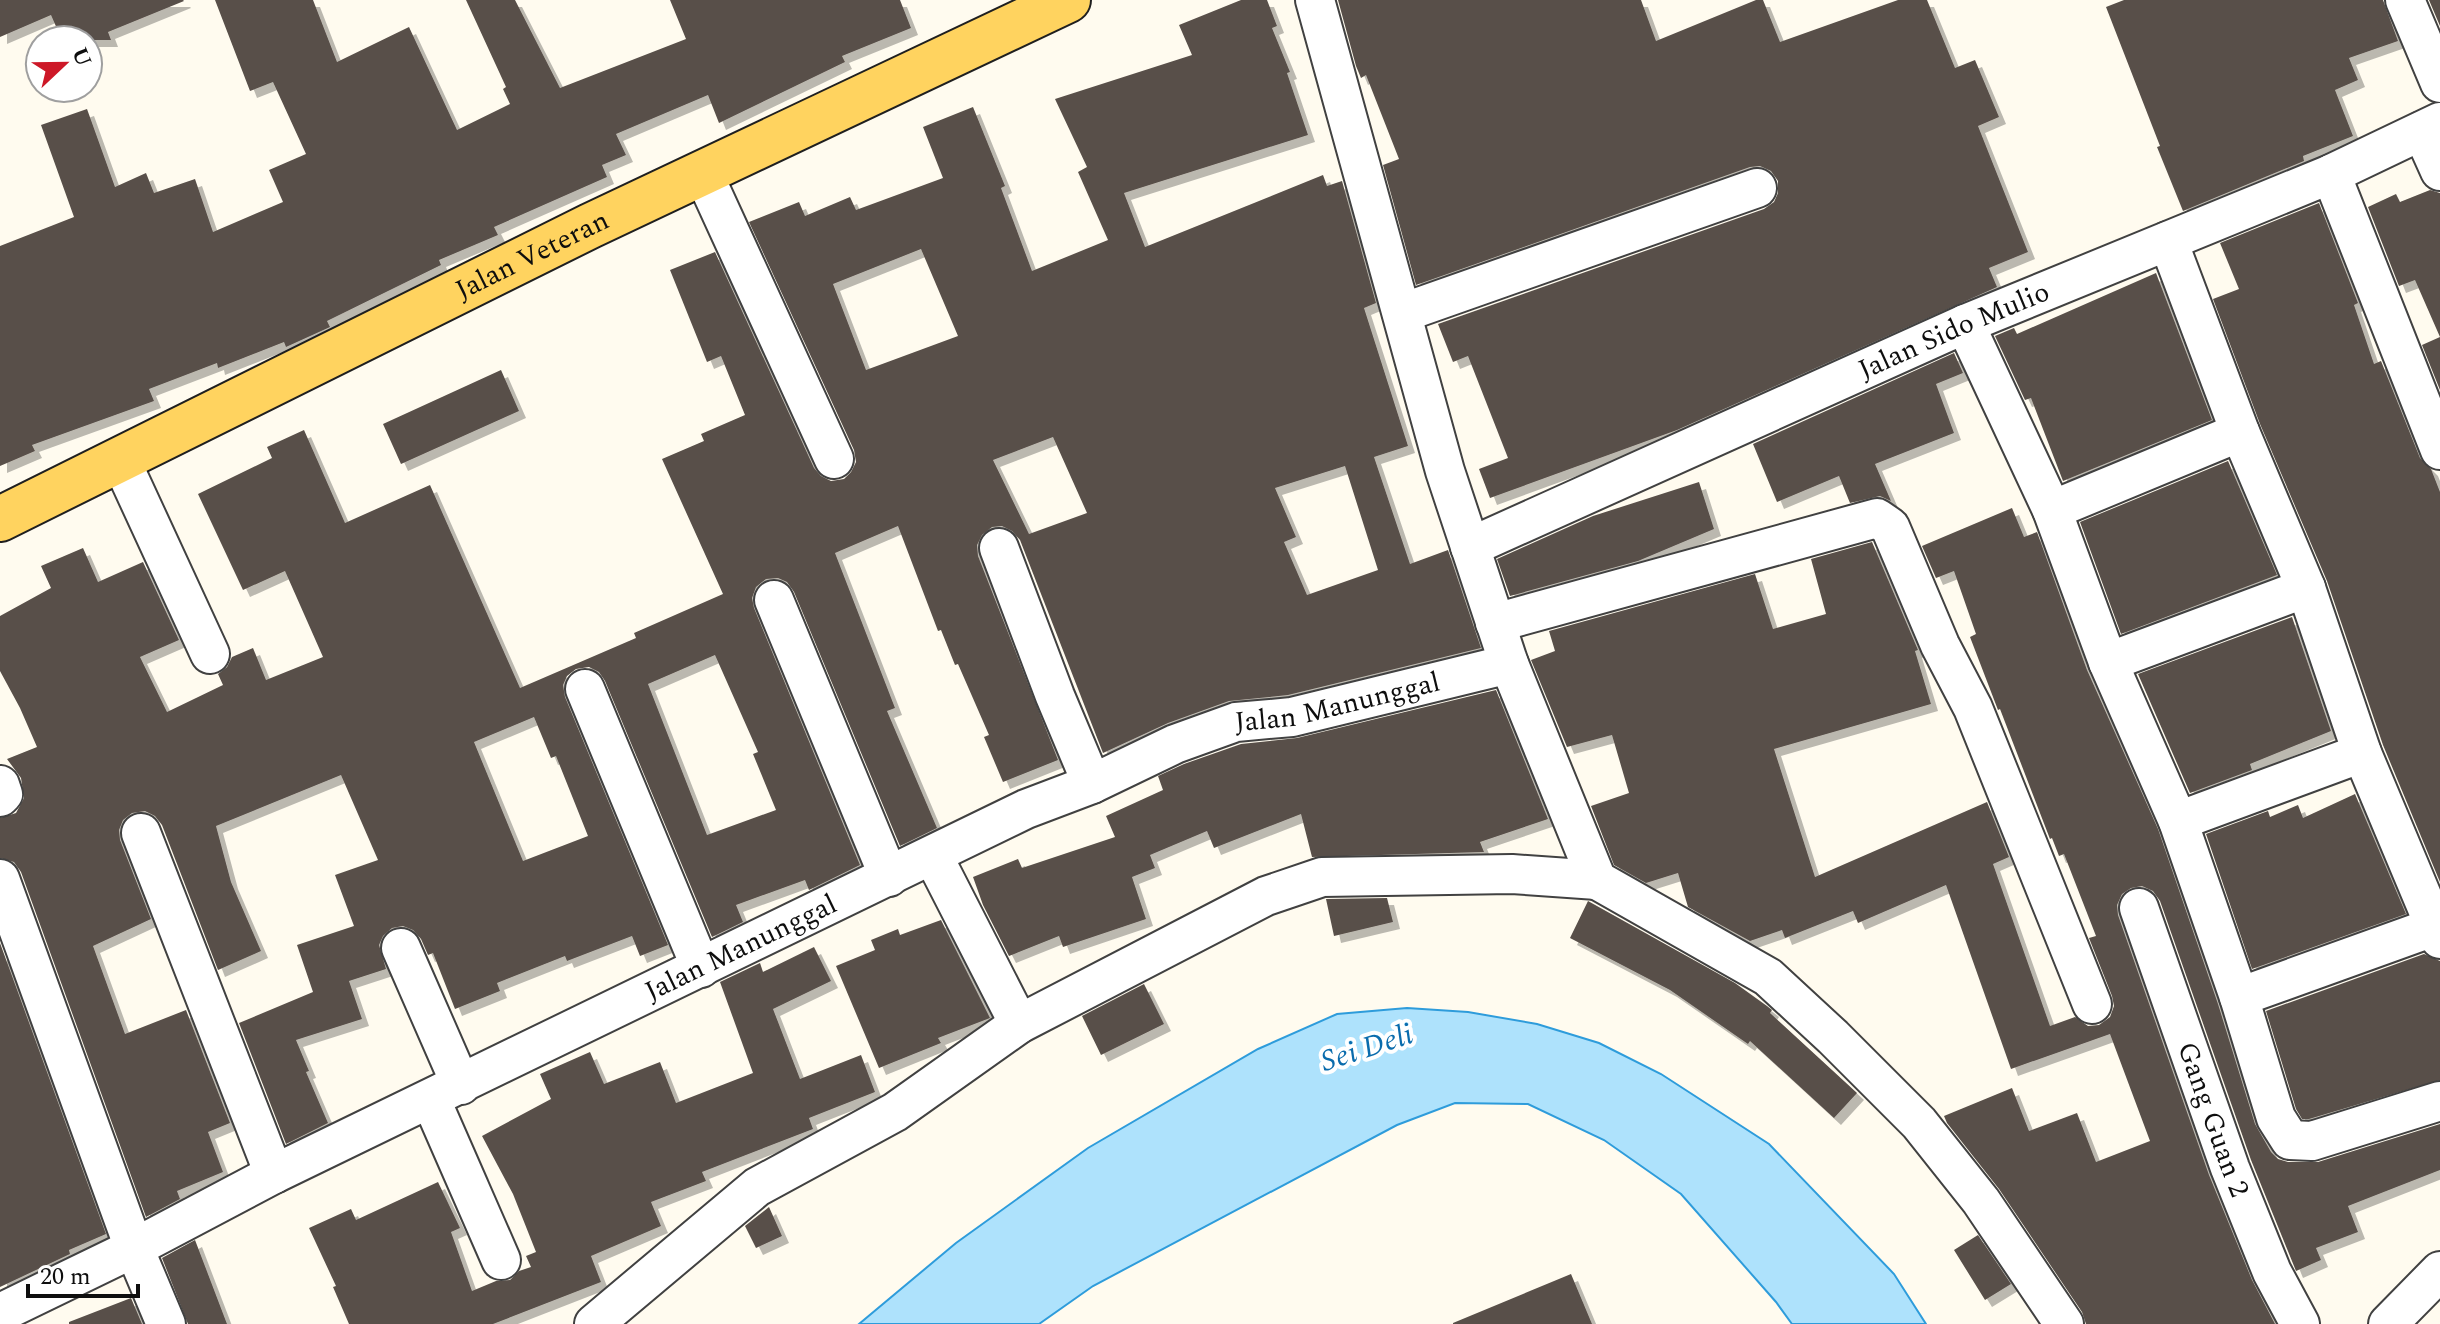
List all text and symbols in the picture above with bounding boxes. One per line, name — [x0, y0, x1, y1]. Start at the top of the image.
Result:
north arrow — [24, 24, 104, 104]
text: U — [62, 42, 100, 72]
street label: Jalan Veteran — [448, 199, 616, 311]
street label: Jalan Sido Mulio — [1851, 270, 2056, 391]
street label: Jalan Manunggal — [1233, 660, 1444, 744]
street label: Jalan Manunggal — [637, 882, 844, 1013]
water label: Sei Deli — [1315, 1011, 1419, 1085]
street label: Gang Guan 2 — [2166, 1036, 2261, 1203]
scale bar — [28, 1248, 138, 1298]
text: 20 m — [40, 1259, 91, 1295]

